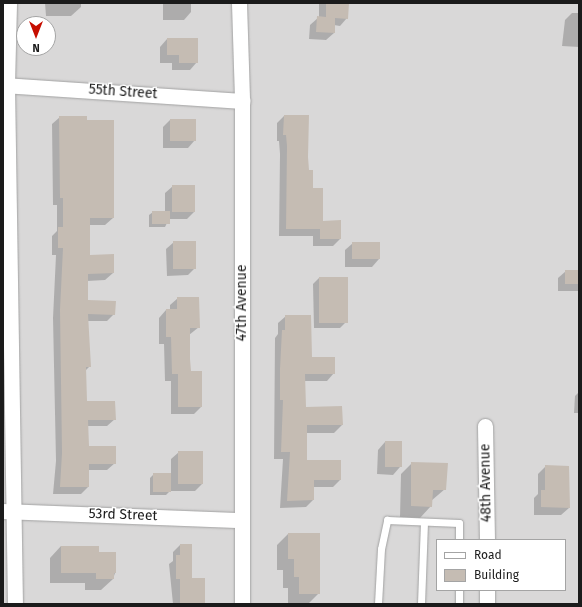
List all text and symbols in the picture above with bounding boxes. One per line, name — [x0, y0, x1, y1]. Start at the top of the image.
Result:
north arrow — [16, 16, 56, 56]
text: N — [32, 41, 40, 54]
street label: 55th Street — [88, 81, 158, 103]
street label: 47th Avenue — [234, 265, 250, 341]
street label: 48th Avenue — [477, 444, 495, 522]
street label: 53rd Street — [88, 505, 158, 525]
legend — [436, 539, 566, 591]
text: Road — [474, 548, 502, 562]
text: Building — [474, 568, 519, 582]

